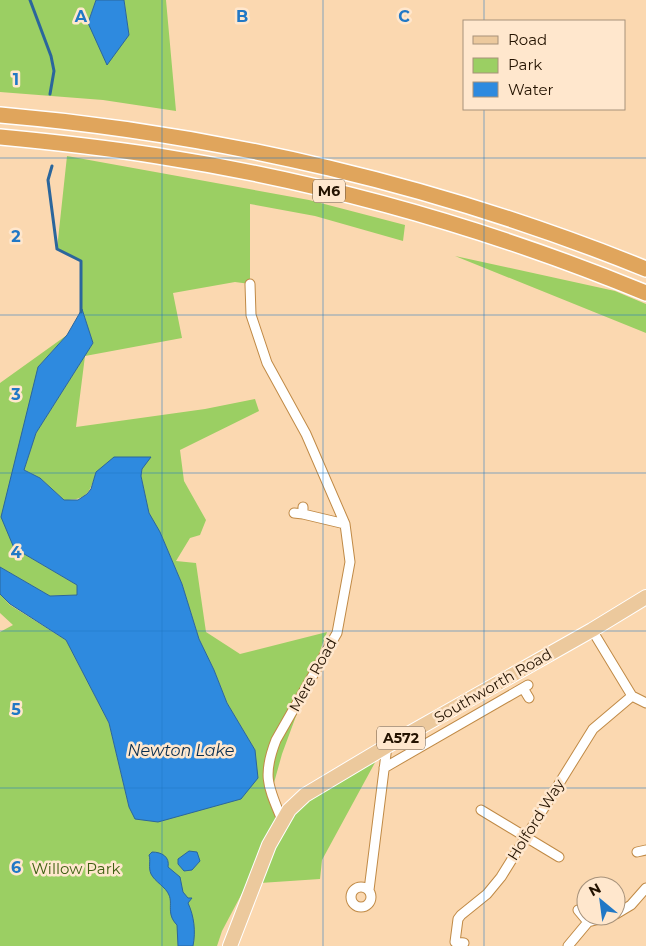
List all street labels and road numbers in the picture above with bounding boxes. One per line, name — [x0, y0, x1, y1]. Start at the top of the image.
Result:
road number: M6 — [313, 180, 345, 202]
street label: Mere Road — [285, 635, 341, 715]
street label: Southworth Road — [431, 644, 555, 727]
road number: A572 — [377, 726, 425, 750]
street label: Holford Way — [503, 775, 569, 864]

